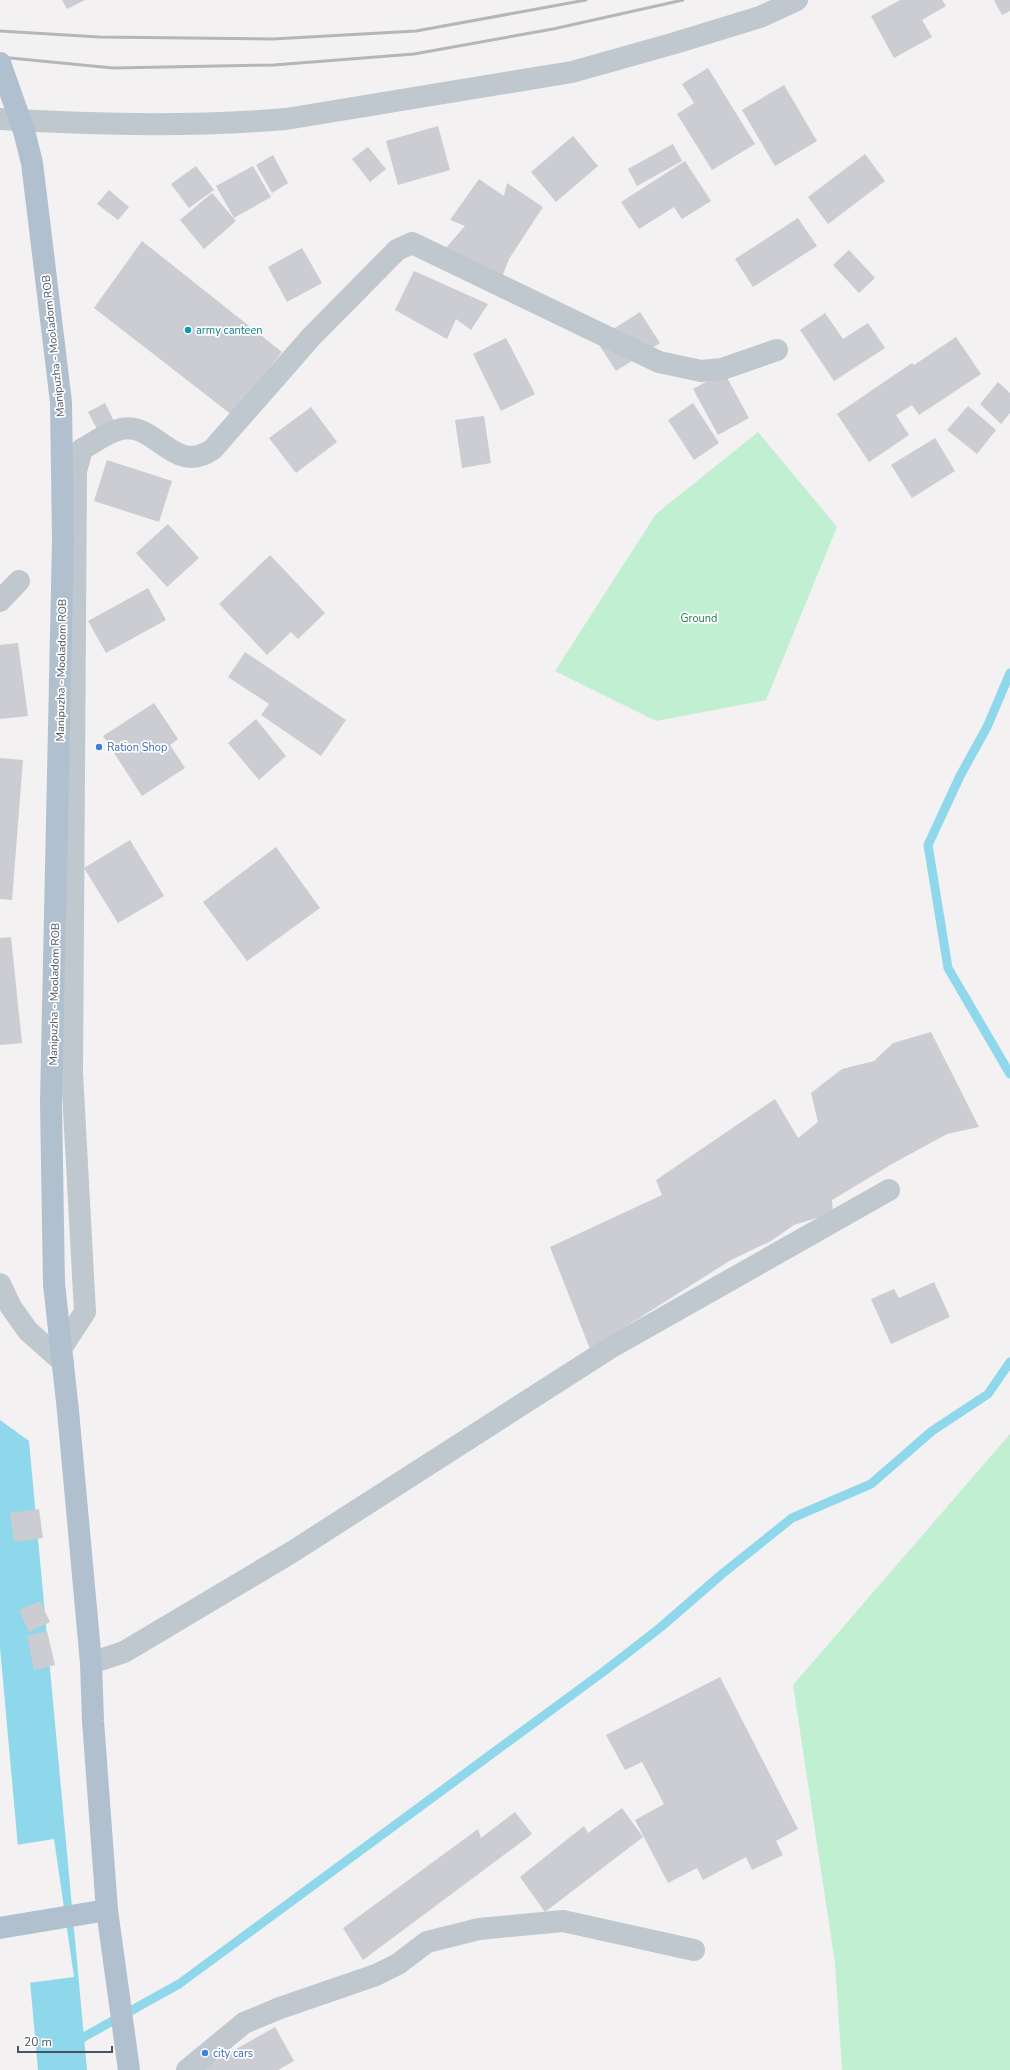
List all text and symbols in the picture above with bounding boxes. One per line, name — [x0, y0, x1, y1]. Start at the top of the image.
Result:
street label: Manipuzha - Mooladom ROB — [39, 274, 68, 418]
place label: army canteen — [196, 323, 262, 338]
marker: army canteen — [183, 325, 193, 335]
street label: Manipuzha - Mooladom ROB — [53, 598, 70, 742]
park label: Ground — [681, 611, 717, 626]
place label: Ration Shop — [107, 740, 167, 755]
marker: Ration Shop — [94, 742, 104, 752]
street label: Manipuzha - Mooladom ROB — [46, 922, 63, 1066]
scale bar — [18, 2028, 112, 2054]
text: 20 m — [24, 2034, 52, 2050]
place label: city cars — [213, 2046, 253, 2061]
marker: city cars — [200, 2048, 210, 2058]

